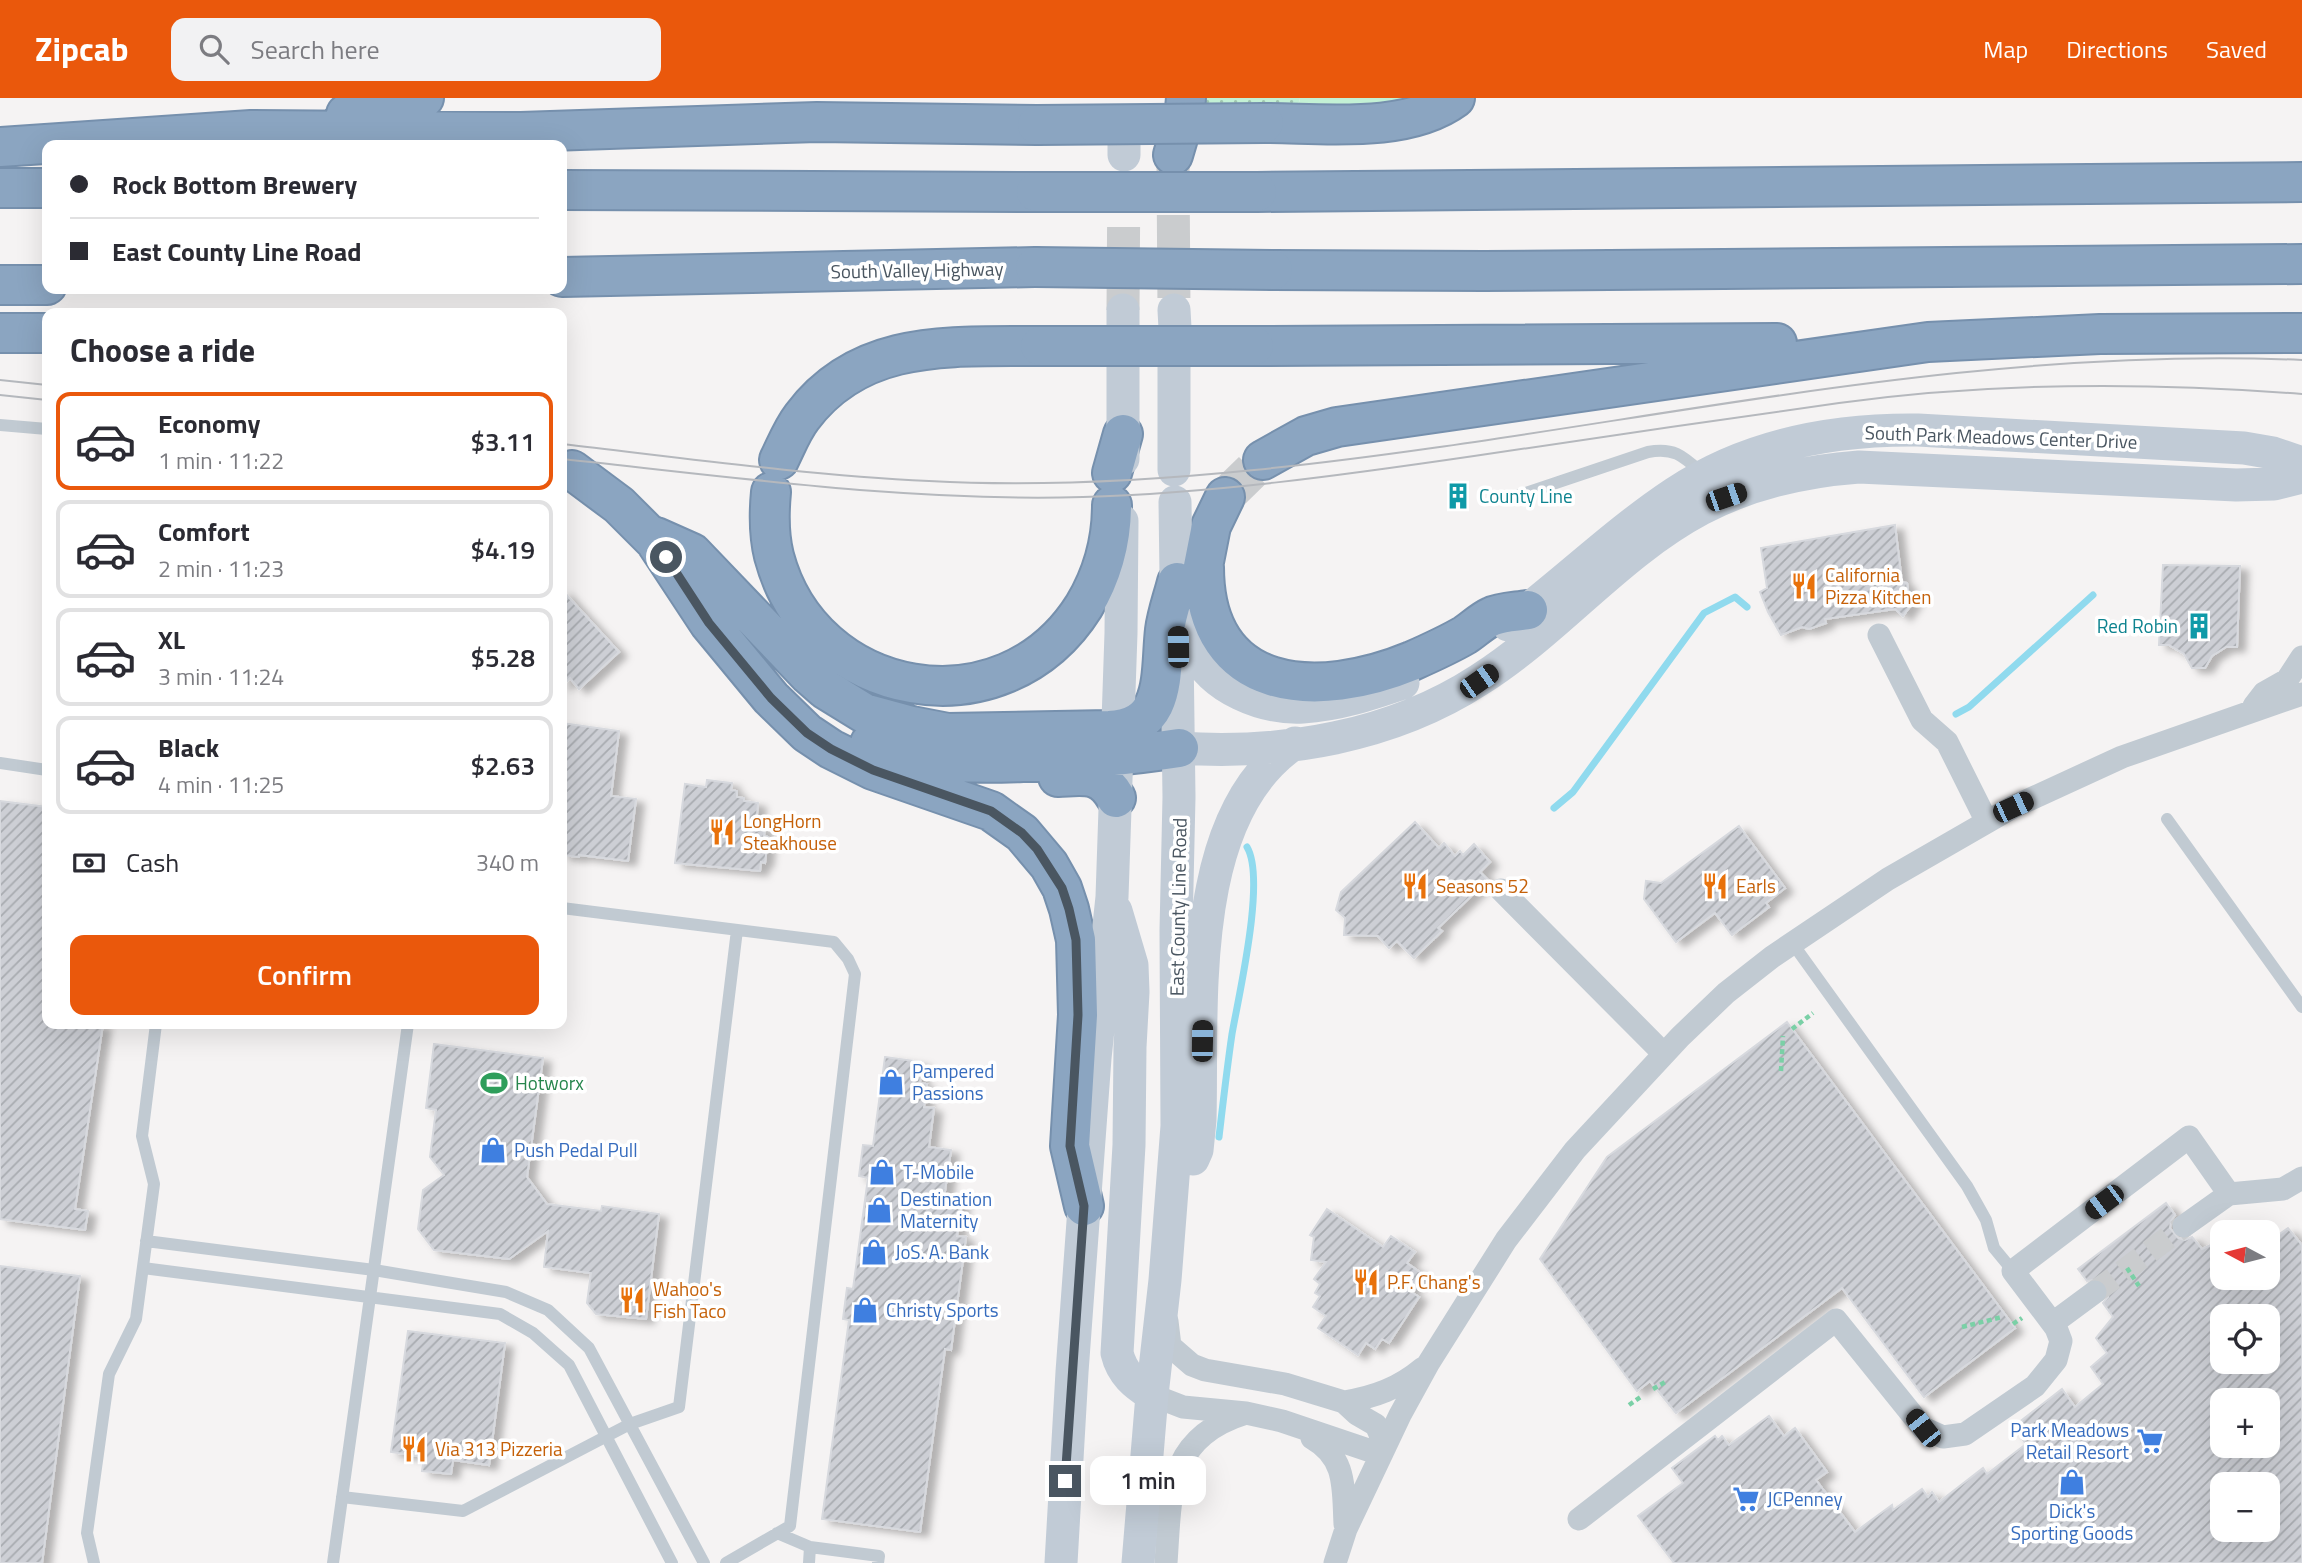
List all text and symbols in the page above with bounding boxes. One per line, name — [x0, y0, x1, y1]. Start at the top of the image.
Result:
search box — [171, 18, 661, 81]
text: Zipcab — [35, 24, 129, 74]
icon: search — [195, 30, 233, 68]
text: Search here — [251, 30, 380, 69]
text: Map — [1983, 31, 2028, 67]
text: Directions — [2066, 31, 2168, 67]
text: Saved — [2206, 31, 2267, 67]
text: Rock Bottom Brewery — [112, 165, 357, 204]
text: East County Line Road — [112, 232, 361, 271]
street label: South Valley Highway — [830, 253, 1004, 286]
text: Choose a ride — [70, 326, 255, 374]
text: Economy — [158, 404, 260, 443]
icon: car — [74, 410, 137, 473]
street label: South Park Meadows Center Drive — [1864, 417, 2138, 456]
text: $3.11 — [471, 422, 535, 461]
text: 1 min · 11:22 — [158, 443, 284, 478]
car — [1703, 480, 1750, 514]
building icon: County Line — [1443, 481, 1473, 511]
place label: County Line — [1479, 481, 1573, 510]
text: Comfort — [158, 512, 250, 551]
icon: car — [74, 518, 137, 581]
text: $4.19 — [471, 530, 535, 569]
route start — [650, 541, 682, 573]
text: 2 min · 11:23 — [158, 551, 284, 586]
place label: California Pizza Kitchen — [1825, 560, 1931, 611]
restaurant icon: California Pizza Kitchen — [1789, 571, 1819, 601]
place label: Red Robin — [2097, 611, 2178, 640]
building icon: Red Robin — [2184, 611, 2214, 641]
text: XL — [158, 620, 185, 659]
icon: car — [74, 626, 137, 689]
car — [1168, 626, 1189, 668]
text: $5.28 — [471, 638, 535, 677]
text: 3 min · 11:24 — [158, 659, 284, 694]
car — [1456, 660, 1503, 702]
text: Black — [158, 728, 219, 767]
icon: car — [74, 734, 137, 797]
text: $2.63 — [471, 746, 535, 785]
text: 4 min · 11:25 — [158, 767, 284, 802]
car — [1990, 789, 2037, 825]
place label: LongHorn Steakhouse — [743, 806, 837, 857]
restaurant icon: LongHorn Steakhouse — [707, 817, 737, 847]
street label: East County Line Road — [1161, 817, 1194, 996]
text: Cash — [126, 843, 179, 882]
icon: cash — [70, 844, 108, 882]
text: 340 m — [476, 845, 539, 880]
restaurant icon: Seasons 52 — [1400, 871, 1430, 901]
place label: Seasons 52 — [1436, 871, 1529, 900]
restaurant icon: Earls — [1700, 871, 1730, 901]
place label: Earls — [1736, 871, 1776, 900]
button: Confirm — [70, 935, 539, 1015]
car — [1192, 1020, 1213, 1062]
place label: Pampered Passions — [912, 1056, 994, 1107]
shop icon: Pampered Passions — [876, 1067, 906, 1097]
sports icon: Hotworx — [479, 1068, 509, 1098]
place label: Hotworx — [515, 1068, 584, 1097]
shop icon: Push Pedal Pull — [478, 1135, 508, 1165]
place label: Push Pedal Pull — [514, 1135, 638, 1164]
shop icon: T-Mobile — [867, 1157, 897, 1187]
place label: T-Mobile — [903, 1157, 974, 1186]
car — [2081, 1181, 2128, 1223]
place label: Destination Maternity — [900, 1184, 992, 1235]
shop icon: Destination Maternity — [864, 1195, 894, 1225]
north arrow — [2210, 1220, 2280, 1290]
map controls — [2210, 1220, 2280, 1542]
shop icon: JoS. A. Bank — [859, 1237, 889, 1267]
place label: JoS. A. Bank — [895, 1237, 989, 1266]
restaurant icon: P.F. Chang's — [1351, 1267, 1381, 1297]
place label: P.F. Chang's — [1387, 1267, 1481, 1296]
place label: Wahoo's Fish Taco — [653, 1274, 726, 1325]
restaurant icon: Wahoo's Fish Taco — [617, 1285, 647, 1315]
shop icon: Christy Sports — [850, 1295, 880, 1325]
place label: Christy Sports — [886, 1295, 999, 1324]
button: locate — [2210, 1304, 2280, 1374]
button: + — [2210, 1388, 2280, 1458]
car — [1902, 1405, 1945, 1451]
place label: Park Meadows Retail Resort — [2010, 1415, 2129, 1466]
supermarket icon: Park Meadows Retail Resort — [2135, 1426, 2165, 1456]
restaurant icon: Via 313 Pizzeria — [399, 1434, 429, 1464]
place label: Via 313 Pizzeria — [435, 1434, 563, 1463]
callout: 1 min — [1090, 1456, 1205, 1506]
text: 1 min — [1120, 1463, 1176, 1498]
route end — [1049, 1465, 1081, 1497]
shop icon: Dick's Sporting Goods — [2057, 1467, 2087, 1497]
button: − — [2210, 1472, 2280, 1542]
supermarket icon: JCPenney — [1731, 1484, 1761, 1514]
place label: JCPenney — [1767, 1484, 1843, 1513]
place label: Dick's Sporting Goods — [2011, 1496, 2133, 1547]

